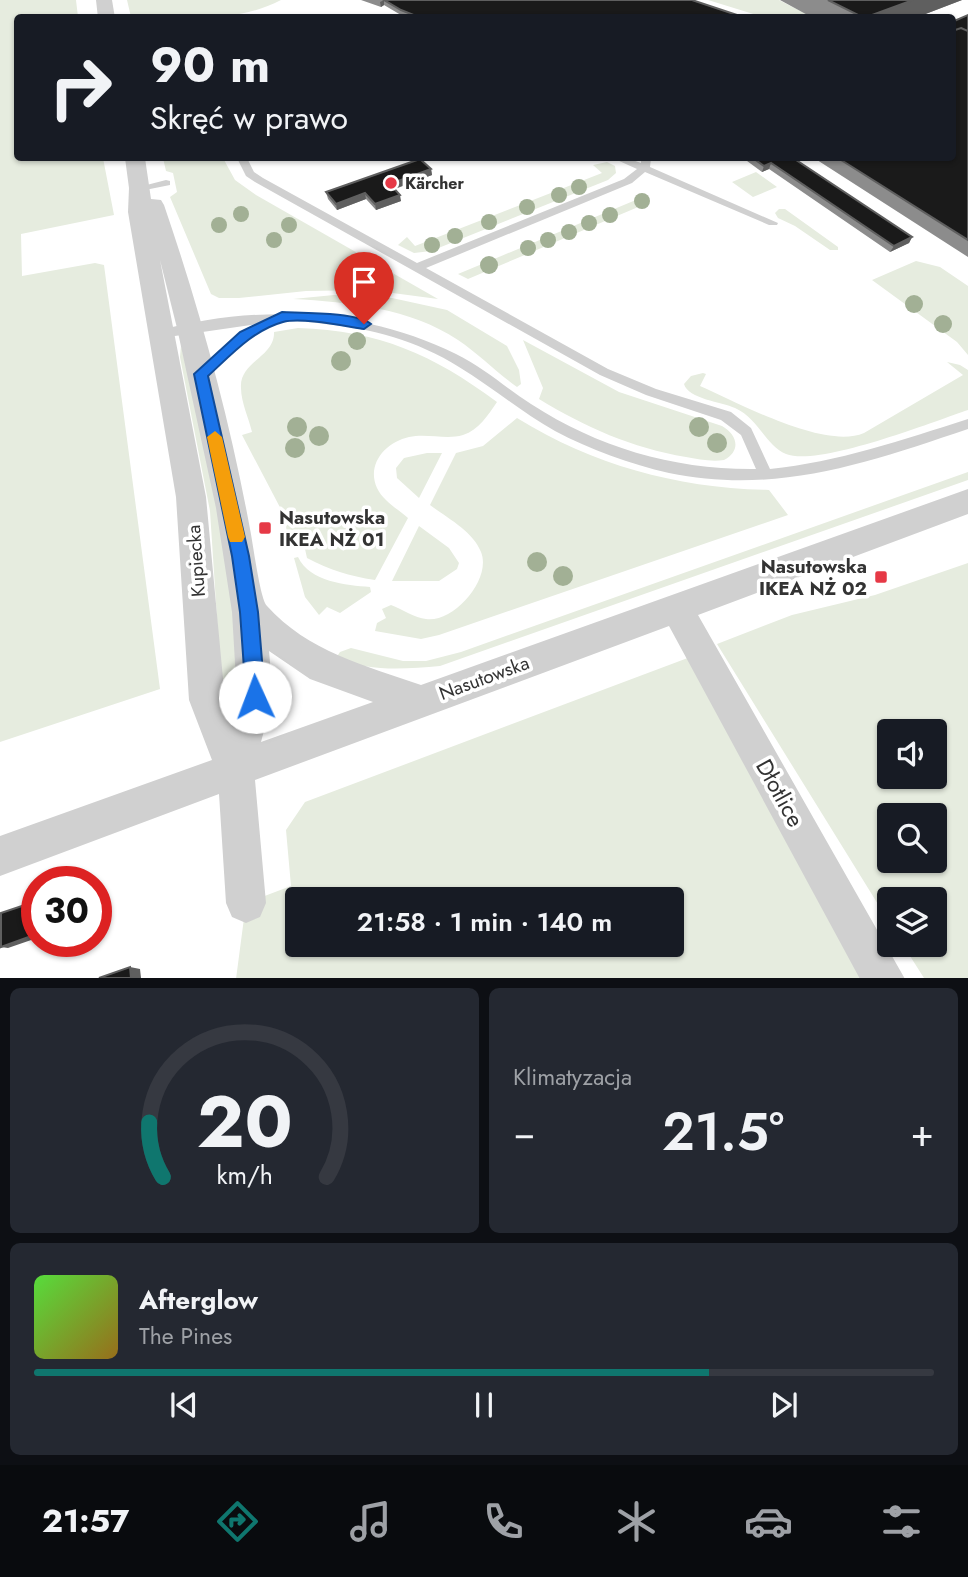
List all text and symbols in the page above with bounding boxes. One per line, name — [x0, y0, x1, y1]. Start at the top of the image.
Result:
text: 90 m — [150, 30, 270, 100]
icon: right — [35, 42, 126, 133]
text: Skręć w prawo — [150, 95, 348, 141]
place label: Kärcher — [405, 172, 464, 195]
marker: Kärcher — [383, 175, 399, 191]
pin — [334, 252, 394, 324]
icon: arrive — [345, 263, 383, 301]
place label: Nasutowska IKEA NŻ 01 — [279, 504, 385, 553]
marker: Nasutowska IKEA NŻ 01 — [257, 520, 273, 536]
street label: Kupiecka — [180, 524, 212, 598]
place label: Nasutowska IKEA NŻ 02 — [759, 553, 867, 602]
marker: Nasutowska IKEA NŻ 02 — [873, 569, 889, 585]
street label: Nasutowska — [435, 649, 533, 707]
position arrow — [218, 660, 292, 734]
map controls — [877, 719, 947, 957]
button: sound — [877, 719, 947, 789]
street label: Dłotlice — [747, 753, 813, 833]
button: search — [877, 803, 947, 873]
speed limit sign: 30 — [21, 866, 112, 957]
button: layers — [877, 887, 947, 957]
text: 21:58 · 1 min · 140 m — [357, 903, 612, 941]
text: Klimatyzacja — [513, 1060, 632, 1094]
text: 20 — [197, 1069, 292, 1174]
text: 21.5° — [662, 1094, 784, 1170]
text: − — [513, 1105, 535, 1160]
text: + — [911, 1105, 934, 1160]
text: km/h — [216, 1156, 273, 1192]
text: Afterglow — [139, 1281, 258, 1319]
text: The Pines — [139, 1319, 232, 1353]
icon: previous — [165, 1386, 203, 1424]
icon: pause — [465, 1386, 503, 1424]
icon: next — [765, 1386, 803, 1424]
icon: directions — [213, 1497, 262, 1546]
icon: music — [346, 1497, 395, 1546]
icon: phone — [479, 1497, 528, 1546]
icon: climate — [612, 1497, 661, 1546]
icon: car — [744, 1497, 793, 1546]
icon: filters — [877, 1497, 926, 1546]
text: 21:57 — [42, 1498, 129, 1544]

